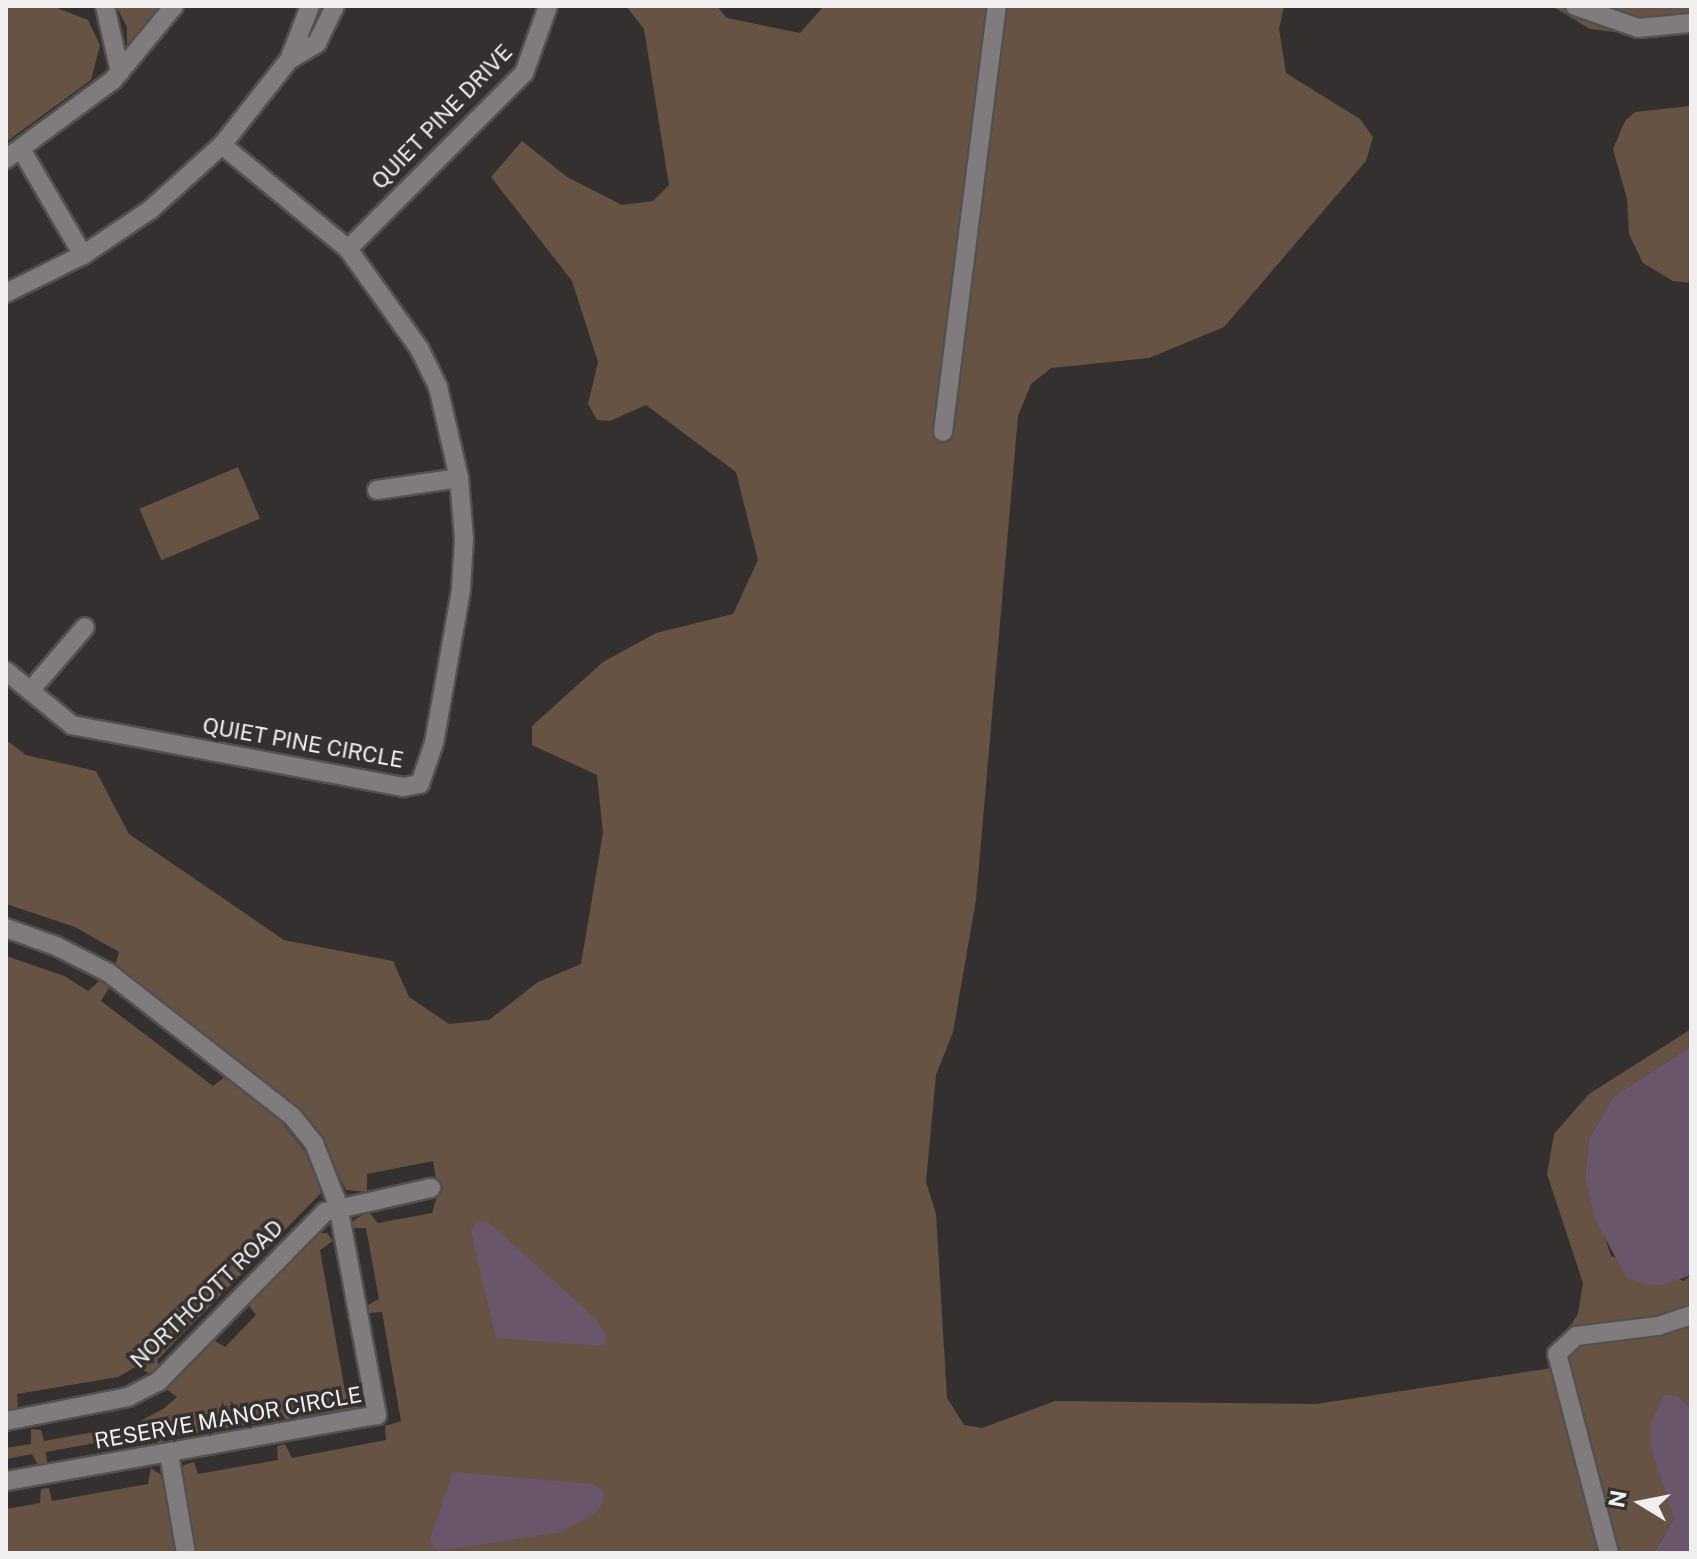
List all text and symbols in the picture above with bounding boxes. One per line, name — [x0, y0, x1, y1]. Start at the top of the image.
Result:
street label: QUIET PINE DRIVE — [366, 39, 518, 195]
street label: QUIET PINE CIRCLE — [200, 712, 406, 774]
street label: NORTHCOTT ROAD — [125, 1214, 289, 1374]
street label: RESERVE MANOR CIRCLE — [92, 1381, 364, 1455]
north arrow — [1601, 1463, 1681, 1543]
text: N — [1603, 1488, 1632, 1510]

